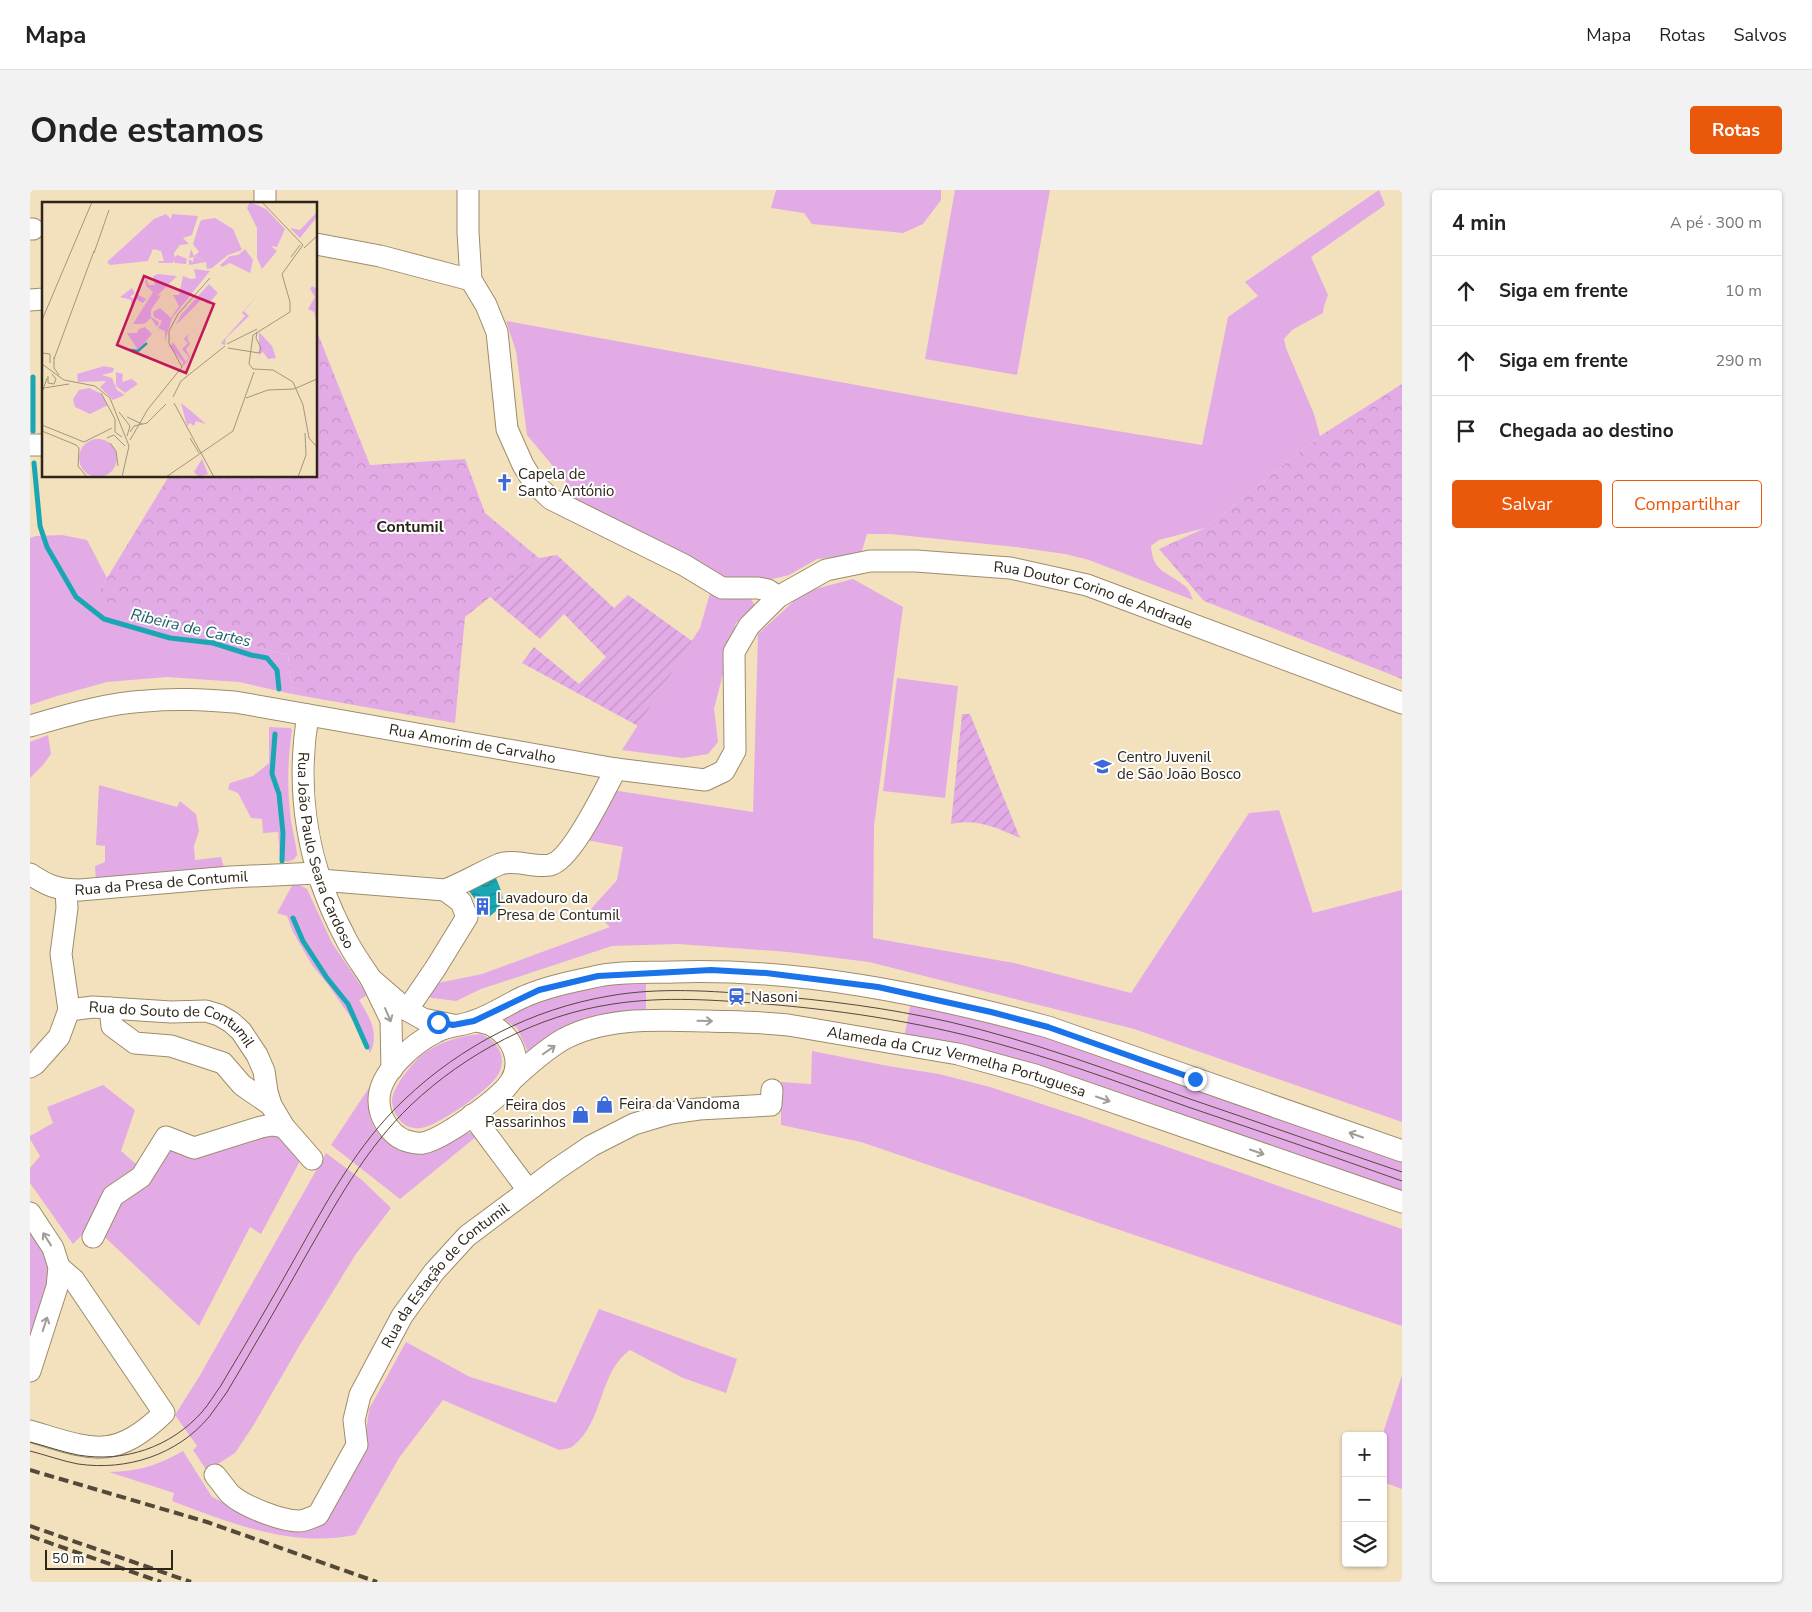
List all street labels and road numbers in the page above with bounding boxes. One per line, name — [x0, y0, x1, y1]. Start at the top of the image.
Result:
street label: Rua Doutor Corino de Andrade — [993, 557, 1195, 634]
street label: Rua Amorim de Carvalho — [387, 719, 557, 768]
street label: Rua João Paulo Seara Cardoso — [293, 751, 359, 952]
street label: Rua da Presa de Contumil — [74, 866, 249, 900]
street label: Rua do Souto de Contumil — [88, 997, 259, 1052]
street label: Alameda da Cruz Vermelha Portuguesa — [826, 1022, 1089, 1102]
street label: Rua da Estação de Contumil — [377, 1198, 514, 1352]

